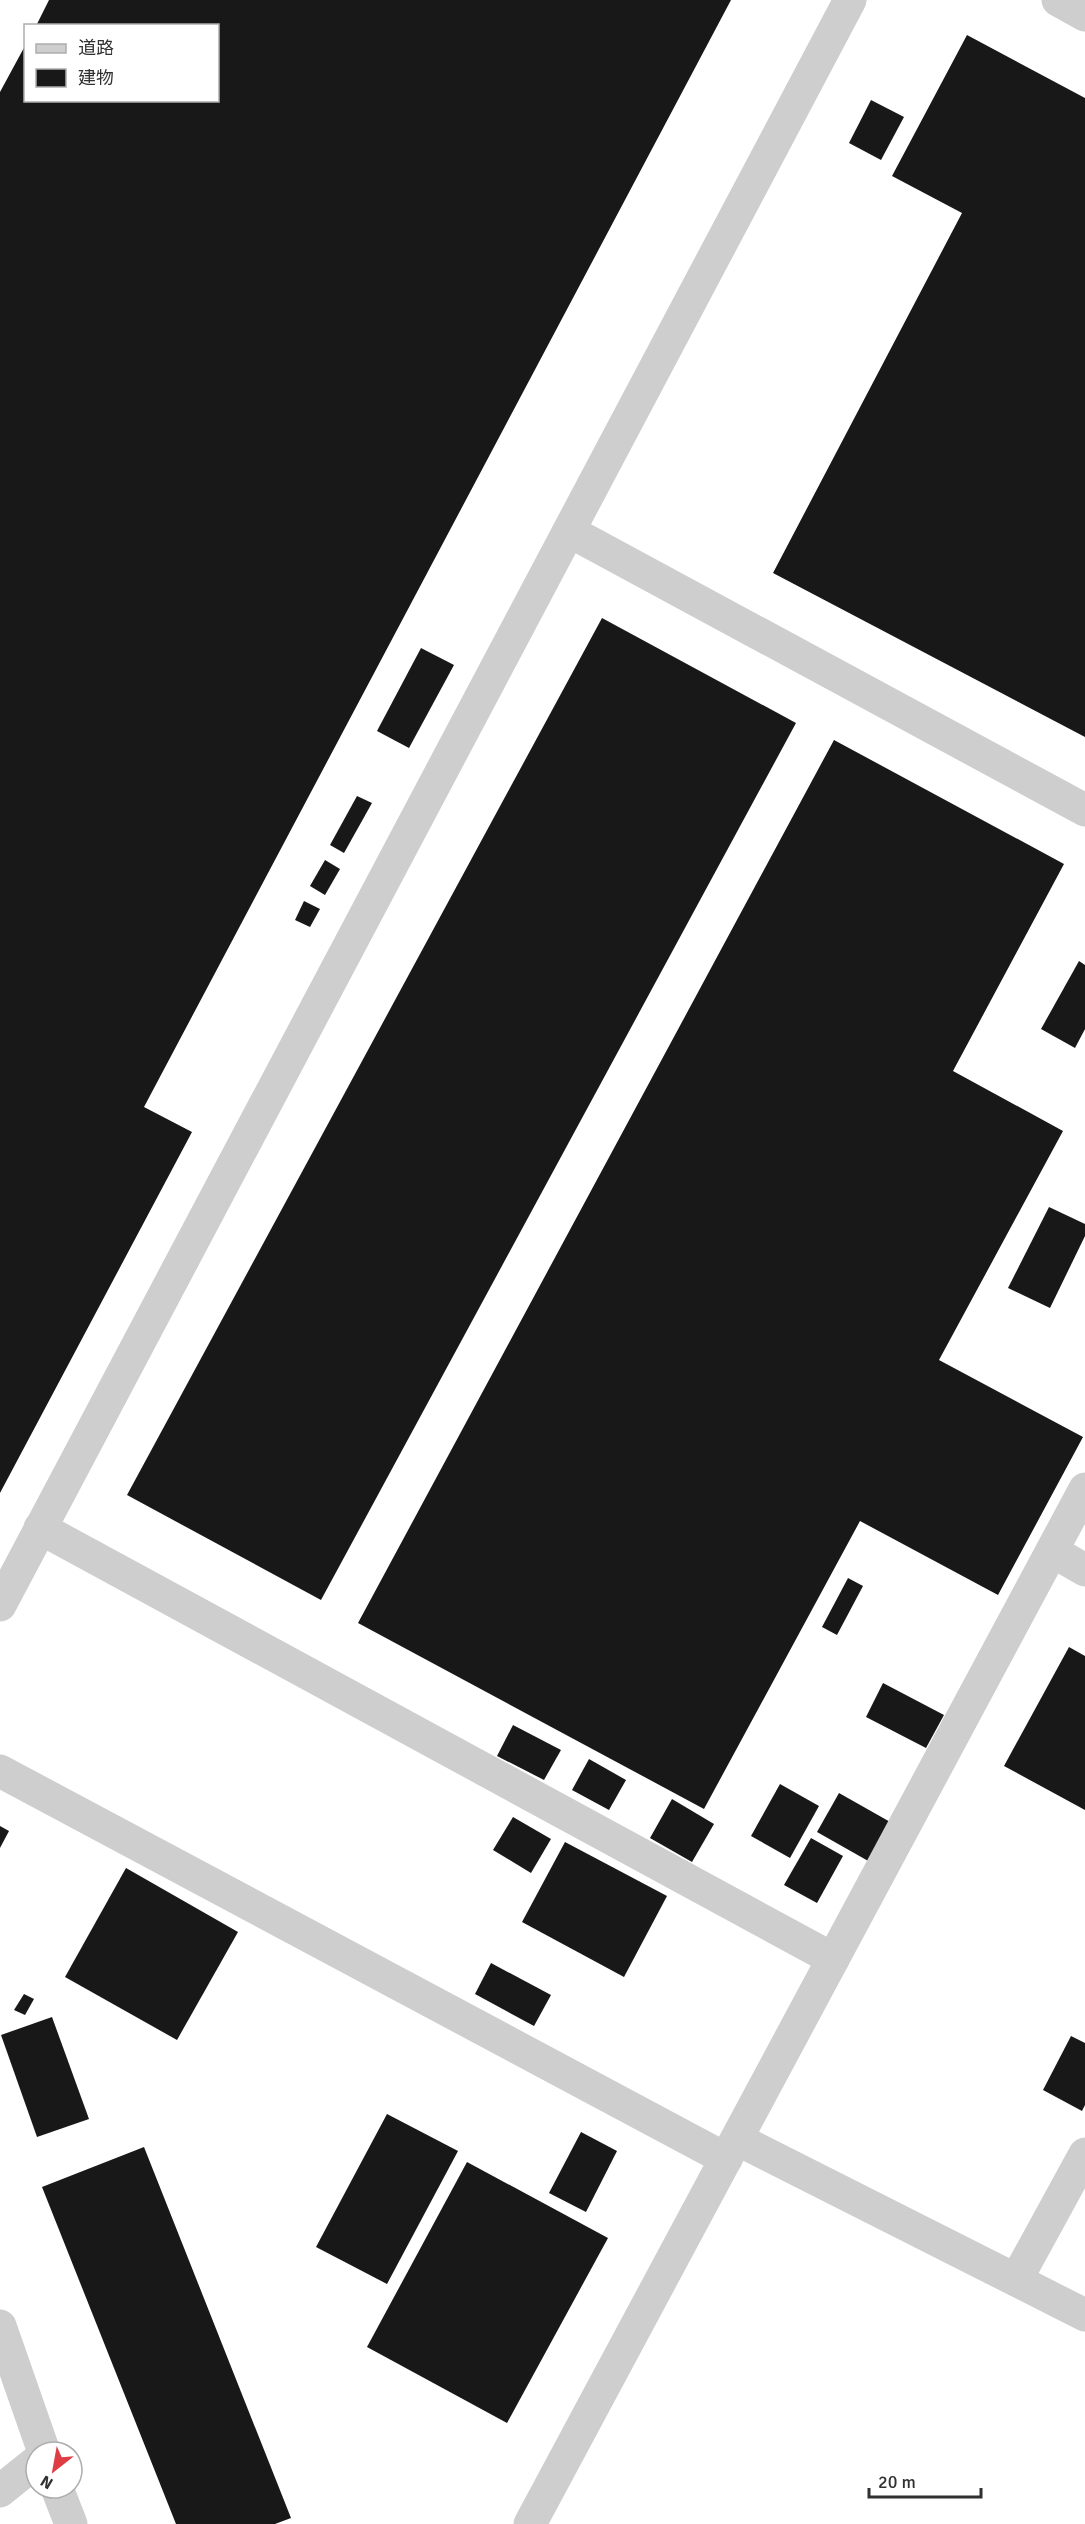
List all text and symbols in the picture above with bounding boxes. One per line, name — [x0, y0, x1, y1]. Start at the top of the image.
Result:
legend — [24, 24, 219, 102]
text: 道路 — [78, 37, 114, 59]
text: 建物 — [78, 67, 114, 89]
north arrow — [24, 2440, 84, 2500]
scale bar — [869, 2461, 982, 2499]
text: N — [37, 2471, 57, 2493]
text: 20 m — [878, 2471, 916, 2493]

